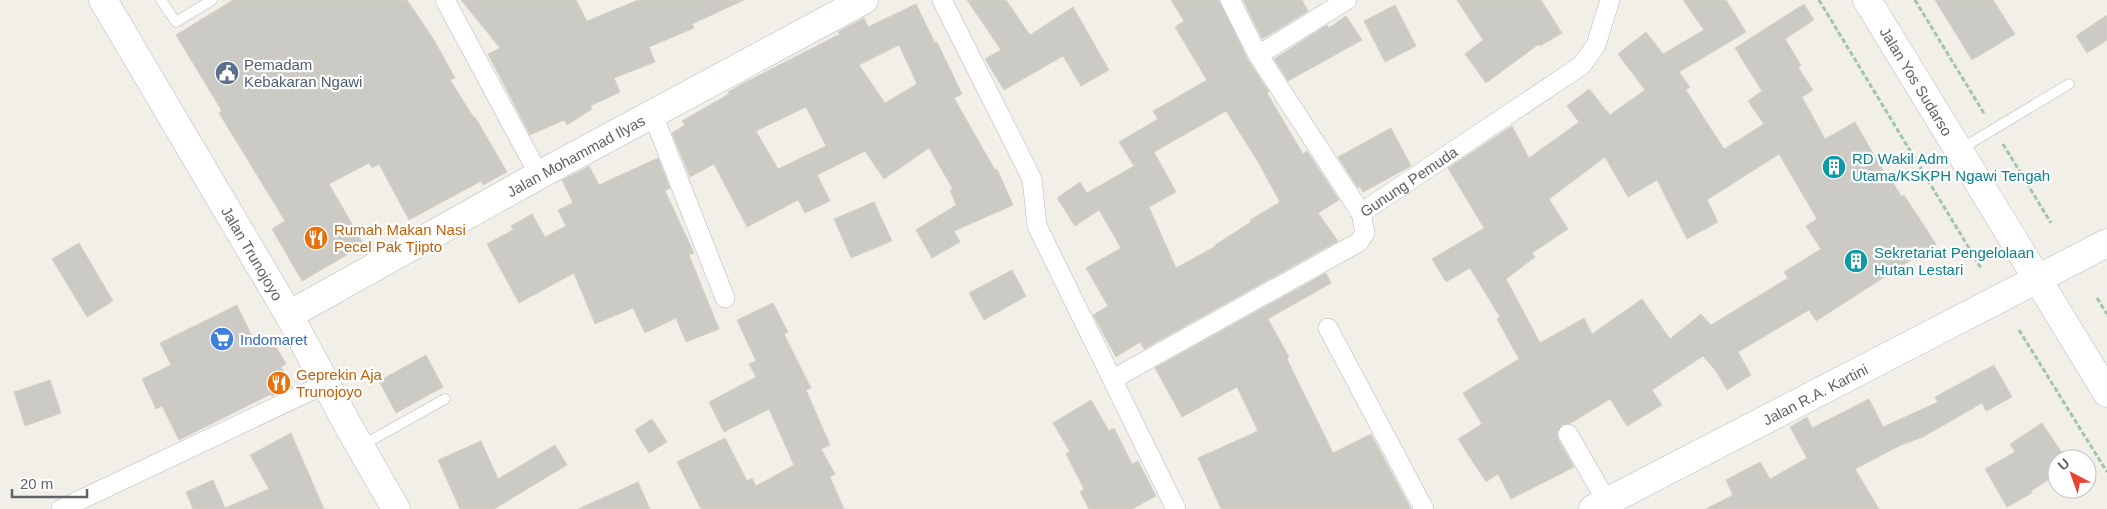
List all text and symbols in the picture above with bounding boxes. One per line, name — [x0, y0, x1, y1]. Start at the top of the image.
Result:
street label: Jalan Yos Sudarso — [1877, 24, 1956, 139]
place label: Pemadam Kebakaran Ngawi — [244, 56, 362, 90]
public building icon: Pemadam Kebakaran Ngawi — [214, 60, 240, 86]
street label: Jalan Mohammad Ilyas — [504, 111, 647, 200]
street label: Gunung Pemuda — [1357, 142, 1461, 220]
place label: RD Wakil Adm Utama/KSKPH Ngawi Tengah — [1852, 150, 2050, 184]
building icon: RD Wakil Adm Utama/KSKPH Ngawi Tengah — [1821, 154, 1847, 180]
street label: Jalan Trunojoyo — [218, 203, 287, 303]
place label: Rumah Makan Nasi Pecel Pak Tjipto — [334, 221, 466, 255]
restaurant icon: Rumah Makan Nasi Pecel Pak Tjipto — [303, 225, 329, 251]
place label: Sekretariat Pengelolaan Hutan Lestari — [1874, 244, 2034, 278]
building icon: Sekretariat Pengelolaan Hutan Lestari — [1843, 248, 1869, 274]
supermarket icon: Indomaret — [209, 326, 235, 352]
place label: Indomaret — [240, 331, 308, 348]
street label: Jalan R.A. Kartini — [1760, 360, 1870, 428]
place label: Geprekin Aja Trunojoyo — [296, 366, 383, 400]
restaurant icon: Geprekin Aja Trunojoyo — [266, 370, 292, 396]
north arrow — [2047, 449, 2097, 499]
text: U — [2054, 455, 2073, 474]
scale bar — [12, 466, 88, 498]
text: 20 m — [20, 475, 53, 492]

